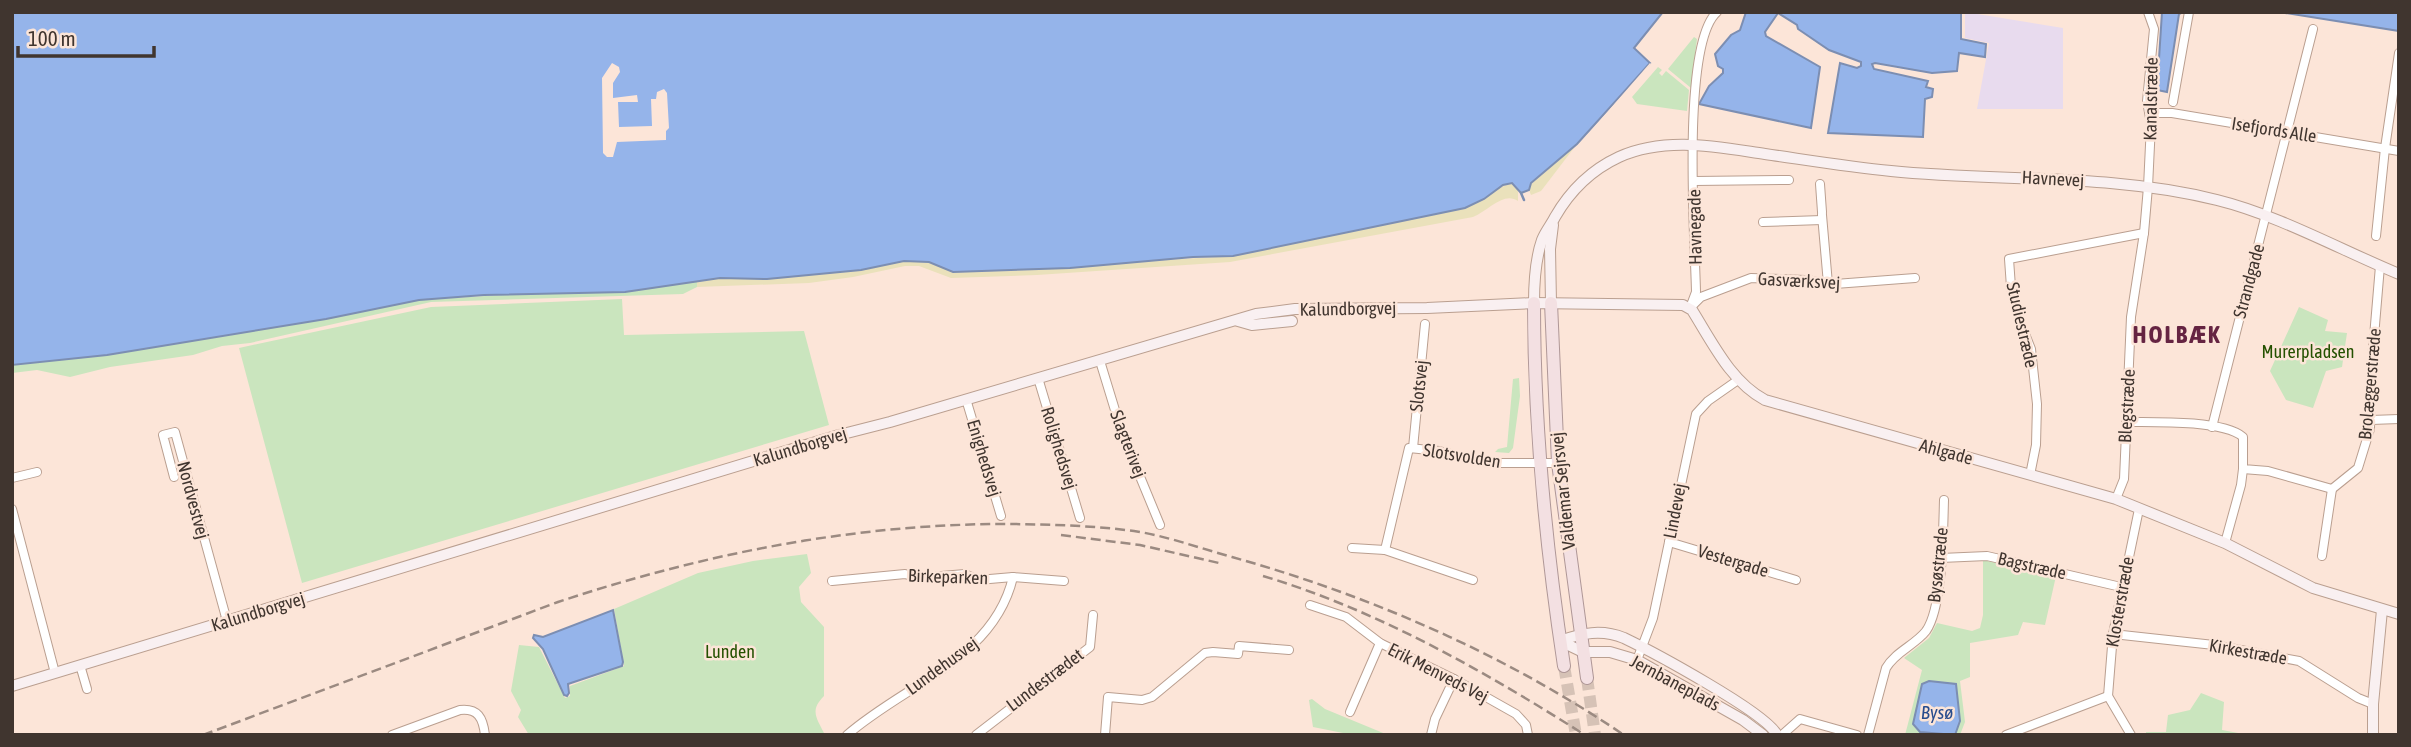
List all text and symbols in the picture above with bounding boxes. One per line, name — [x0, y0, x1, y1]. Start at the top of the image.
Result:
scale bar — [18, 14, 154, 58]
text: 100 m — [28, 26, 76, 50]
street label: Kanalstræde — [2139, 57, 2162, 141]
street label: Isefjords Alle — [2230, 112, 2318, 147]
street label: Havnevej — [2021, 166, 2085, 191]
street label: Havnegade — [1683, 189, 1706, 265]
street label: Strandgade — [2229, 242, 2268, 320]
street label: Gasværksvej — [1757, 268, 1841, 293]
street label: Studiestræde — [2002, 280, 2043, 370]
street label: Kalundborgvej — [1300, 297, 1396, 320]
district label: HOLBÆK — [2133, 321, 2221, 348]
street label: Brolæggerstræde — [2354, 327, 2385, 441]
park label: Murerpladsen — [2261, 341, 2355, 362]
street label: Slotsvej — [1405, 359, 1432, 413]
street label: Blegstræde — [2114, 369, 2139, 443]
street label: Rolighedsvej — [1037, 404, 1082, 492]
street label: Slagterivej — [1106, 407, 1151, 481]
street label: Enighedsvej — [963, 417, 1006, 499]
street label: Kalundborgvej — [751, 422, 849, 471]
street label: Valdemar Sejrsvej — [1546, 431, 1579, 551]
street label: Ahlgade — [1917, 434, 1975, 469]
street label: Slotsvolden — [1422, 439, 1502, 472]
street label: Nordvestvej — [173, 459, 214, 541]
street label: Lindevej — [1659, 481, 1690, 540]
street label: Bysøstræde — [1923, 526, 1952, 604]
street label: Vestergade — [1695, 540, 1771, 581]
street label: Bagstræde — [1996, 547, 2068, 584]
street label: Klosterstræde — [2101, 555, 2138, 649]
street label: Birkeparken — [907, 565, 989, 588]
street label: Kalundborgvej — [209, 587, 307, 636]
street label: Lundehusvej — [901, 632, 982, 699]
street label: Kirkestræde — [2207, 634, 2289, 669]
street label: Erik Menveds Vej — [1385, 638, 1492, 707]
park label: Lunden — [705, 641, 755, 662]
street label: Lundestrædet — [1002, 644, 1087, 715]
street label: Jernbaneplads — [1627, 650, 1724, 715]
water label: Bysø — [1921, 701, 1953, 723]

